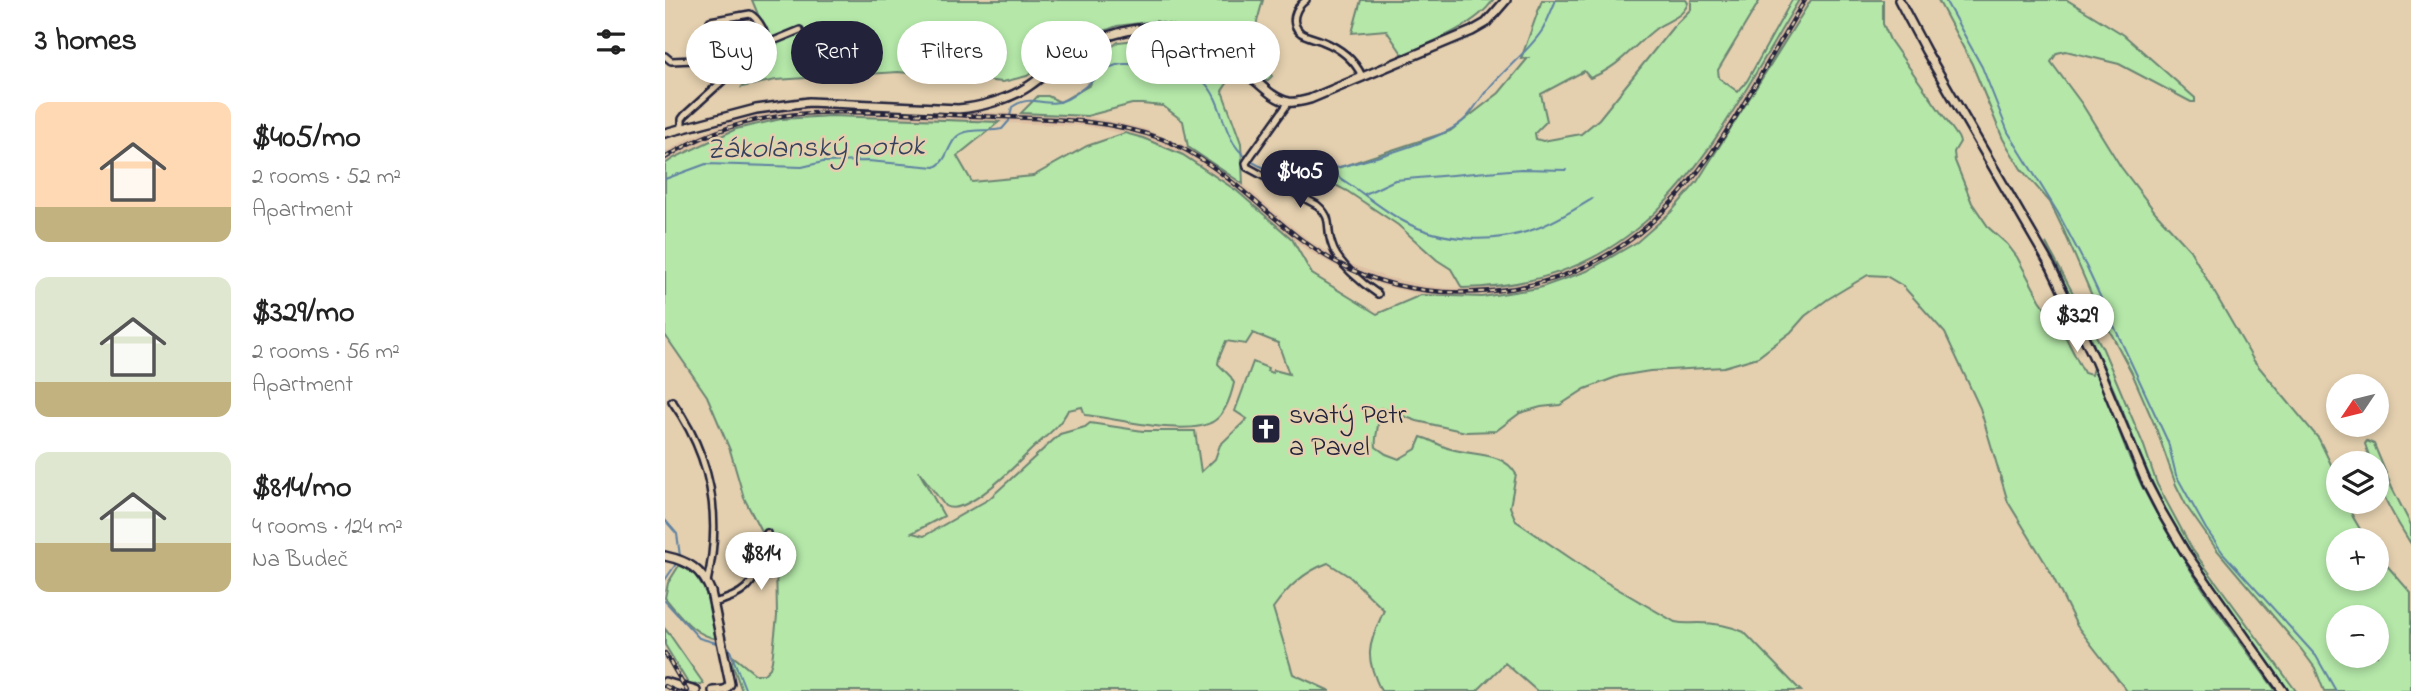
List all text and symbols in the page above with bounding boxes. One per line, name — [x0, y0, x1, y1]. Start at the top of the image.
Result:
text: 3 homes — [35, 20, 137, 64]
chip: Buy — [686, 21, 777, 84]
chip: Rent — [791, 21, 883, 84]
chip: Filters — [897, 21, 1007, 84]
chip: New — [1021, 21, 1112, 84]
chip: Apartment — [1126, 21, 1280, 84]
icon: filters — [592, 23, 630, 61]
text: $405/mo — [252, 117, 361, 161]
water label: Zákolanský potok — [705, 125, 927, 173]
icon: home — [91, 130, 175, 214]
pin: $405 — [1259, 150, 1341, 210]
text: $405 — [1277, 156, 1323, 189]
text: 2 rooms · 52 m² — [252, 161, 401, 194]
text: Apartment — [252, 194, 353, 227]
text: $329/mo — [252, 292, 355, 336]
pin: $329 — [2036, 294, 2118, 354]
text: $329 — [2056, 300, 2098, 333]
icon: home — [91, 305, 175, 389]
text: 2 rooms · 56 m² — [252, 336, 400, 369]
text: Apartment — [252, 369, 353, 402]
north arrow — [2326, 374, 2389, 438]
map controls — [2326, 374, 2389, 668]
place label: svatý Petr a Pavel — [1289, 396, 1407, 469]
church icon: svatý Petr a Pavel — [1249, 412, 1283, 446]
button: layers — [2326, 451, 2389, 514]
text: $814/mo — [252, 467, 351, 511]
icon: home — [91, 480, 175, 564]
text: 4 rooms · 124 m² — [252, 511, 403, 544]
button: + — [2326, 528, 2389, 591]
pin: $814 — [720, 532, 802, 592]
text: $814 — [741, 538, 781, 571]
text: Na Budeč — [252, 544, 348, 577]
button: − — [2326, 605, 2389, 668]

